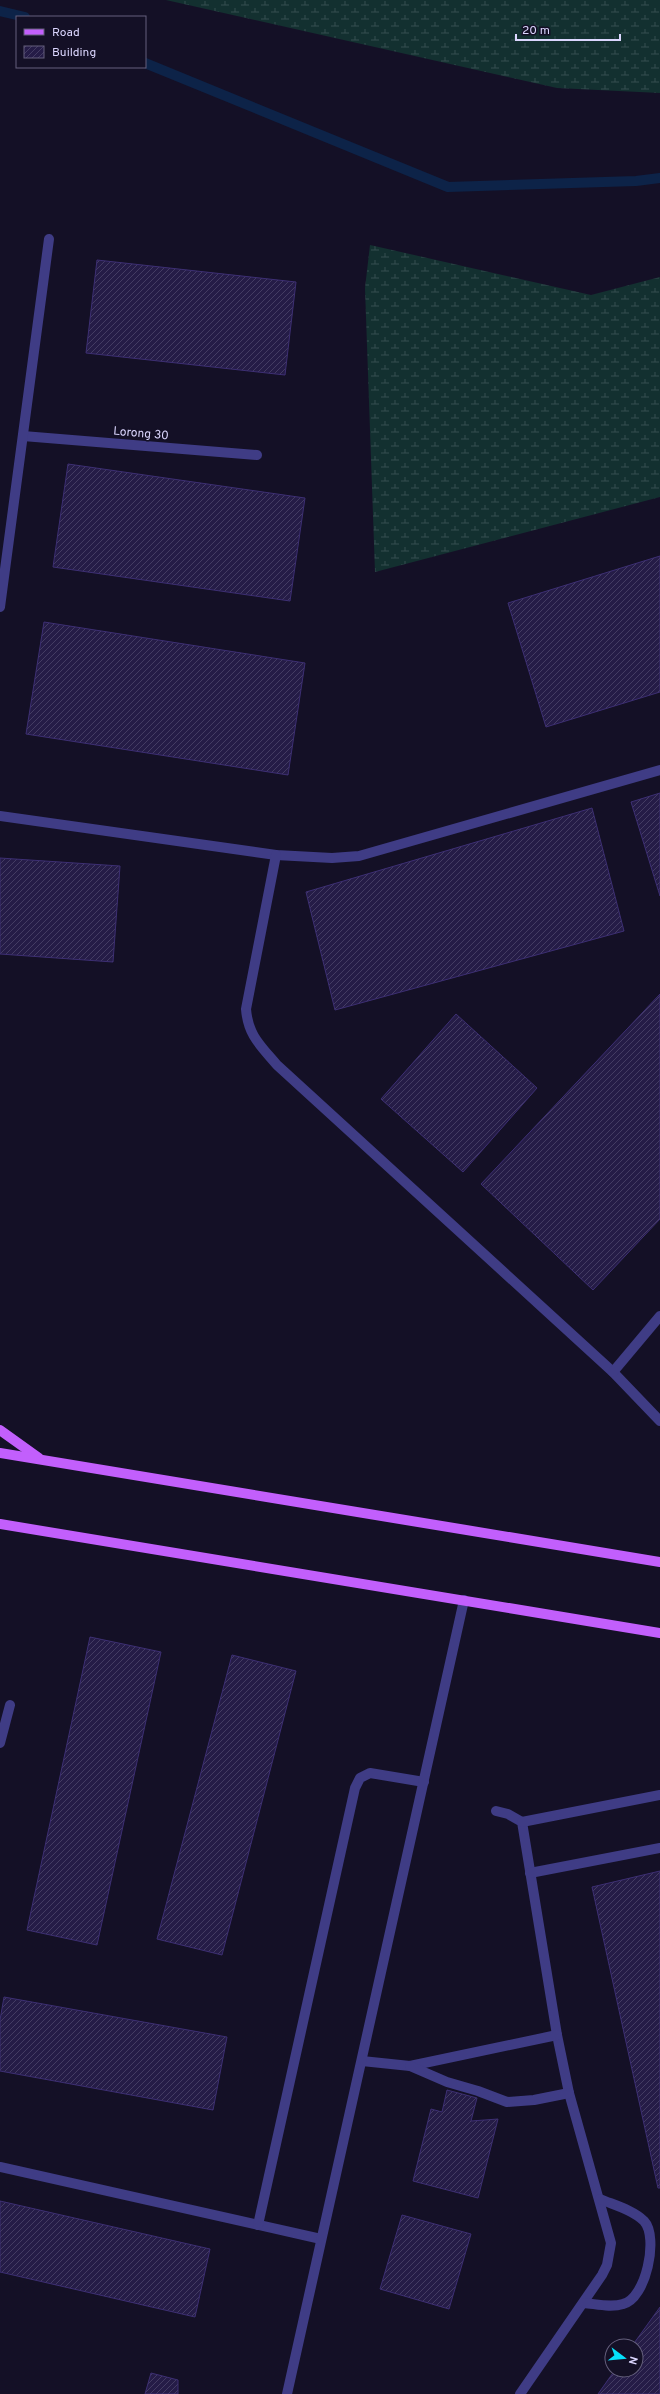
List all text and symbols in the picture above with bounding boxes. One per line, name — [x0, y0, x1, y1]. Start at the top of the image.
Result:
legend — [16, 16, 146, 68]
scale bar — [516, 16, 620, 42]
text: 20 m — [522, 23, 550, 39]
text: Road — [52, 25, 80, 41]
text: Building — [52, 45, 96, 61]
street label: Lorong 30 — [112, 424, 169, 444]
north arrow — [604, 2338, 644, 2378]
text: N — [625, 2355, 640, 2366]

